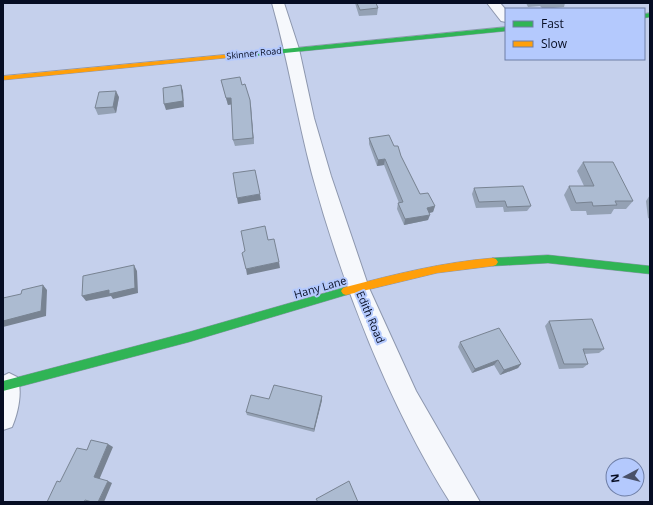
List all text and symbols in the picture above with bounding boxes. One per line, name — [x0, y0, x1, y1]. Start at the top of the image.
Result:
legend — [505, 8, 645, 60]
text: Fast — [541, 15, 564, 32]
text: Slow — [541, 35, 568, 52]
street label: Skinner Road — [226, 44, 282, 62]
street label: Hany Lane — [292, 272, 348, 302]
street label: Edith Road — [353, 289, 389, 345]
north arrow — [605, 457, 645, 497]
text: N — [607, 473, 623, 484]

